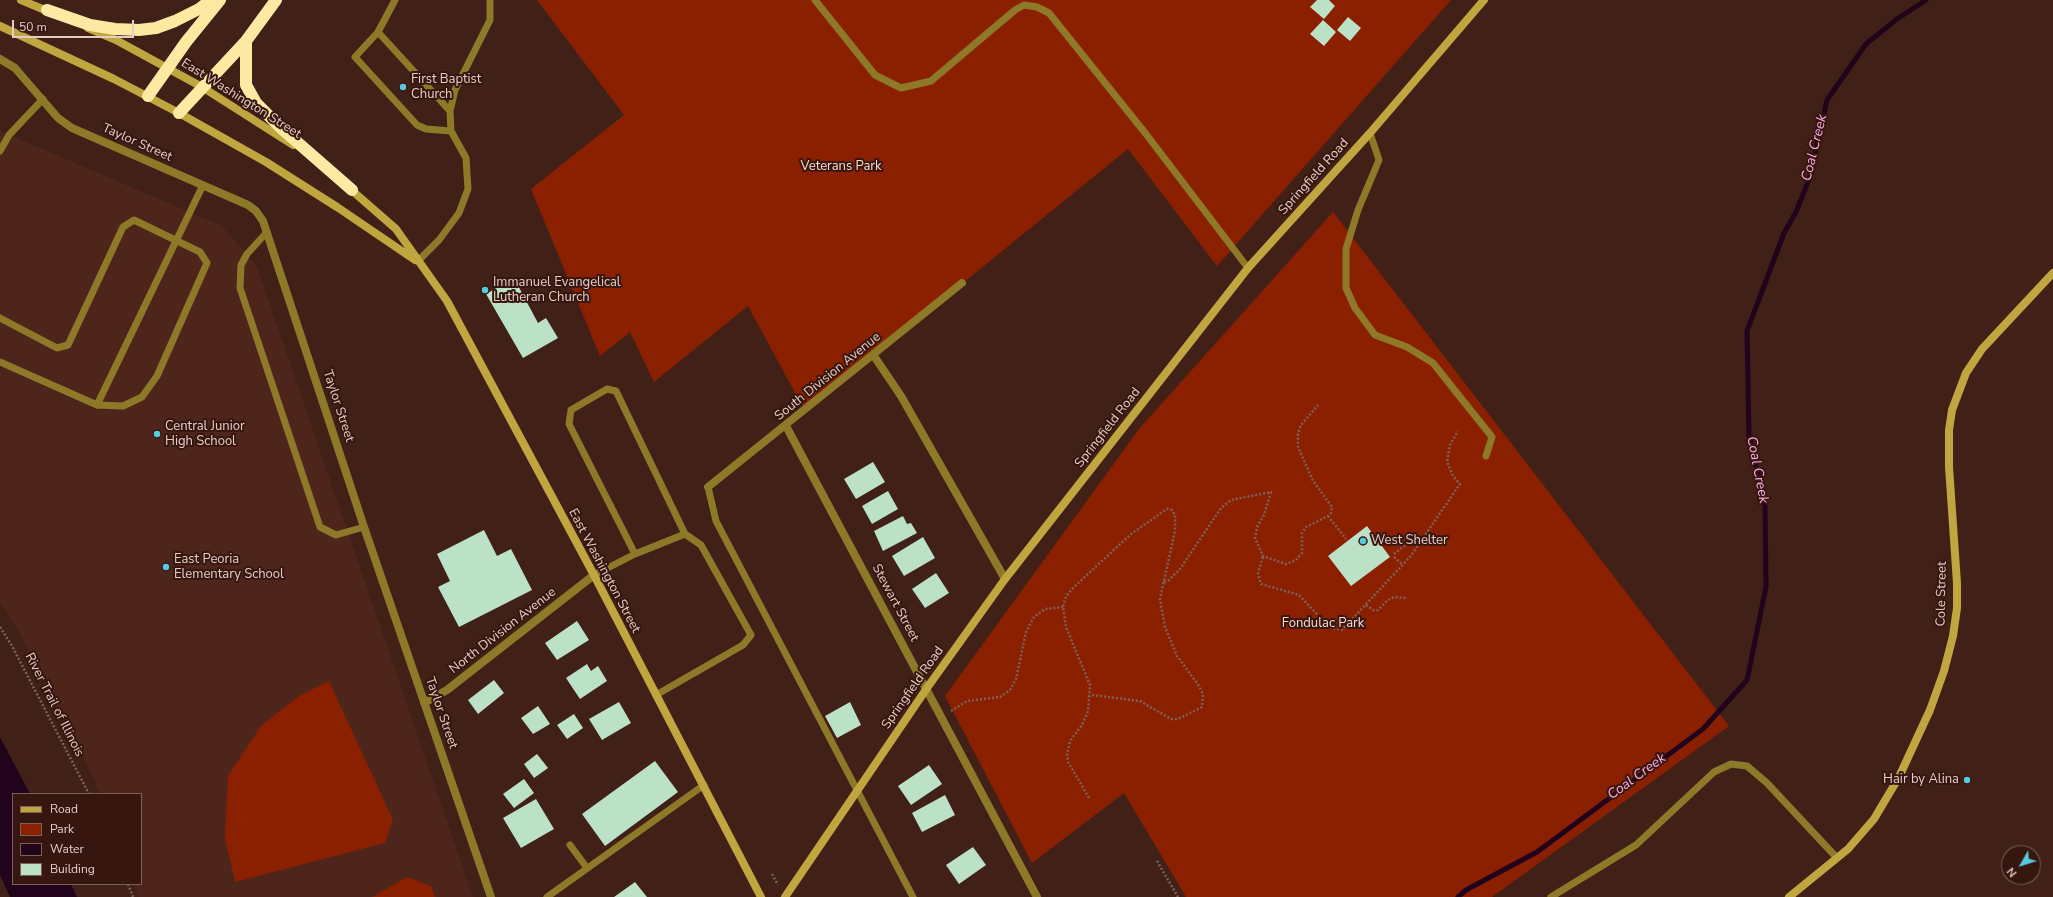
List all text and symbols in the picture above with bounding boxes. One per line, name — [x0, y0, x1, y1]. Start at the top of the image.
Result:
scale bar — [14, 12, 136, 38]
text: 50 m — [19, 19, 47, 35]
street label: East Washington Street — [178, 56, 304, 142]
place label: First Baptist Church — [411, 72, 481, 103]
marker: First Baptist Church — [398, 82, 408, 92]
water label: Coal Creek — [1799, 113, 1831, 183]
street label: Taylor Street — [100, 121, 174, 165]
street label: Springfield Road — [1276, 136, 1352, 218]
park label: Veterans Park — [801, 159, 881, 175]
place label: Immanuel Evangelical Lutheran Church — [493, 275, 621, 306]
marker: Immanuel Evangelical Lutheran Church — [480, 285, 490, 295]
street label: South Division Avenue — [772, 330, 884, 424]
street label: Taylor Street — [319, 368, 357, 444]
street label: Springfield Road — [1072, 385, 1144, 471]
place label: Central Junior High School — [165, 419, 245, 450]
marker: Central Junior High School — [152, 429, 162, 439]
water label: Coal Creek — [1742, 435, 1772, 505]
street label: East Washington Street — [565, 506, 643, 636]
place label: West Shelter — [1371, 533, 1448, 549]
marker: West Shelter — [1358, 536, 1368, 546]
place label: East Peoria Elementary School — [174, 552, 284, 583]
street label: Cole Street — [1934, 561, 1950, 627]
marker: East Peoria Elementary School — [161, 562, 171, 572]
street label: Stewart Street — [868, 562, 922, 644]
street label: North Division Avenue — [447, 585, 559, 677]
park label: Fondulac Park — [1282, 616, 1364, 632]
street label: Springfield Road — [879, 644, 947, 732]
street label: River Trail of Illinois — [21, 650, 87, 760]
street label: Taylor Street — [421, 675, 461, 751]
water label: Coal Creek — [1605, 750, 1669, 804]
place label: Hair by Alina — [1883, 772, 1959, 788]
marker: Hair by Alina — [1962, 775, 1972, 785]
legend — [12, 793, 142, 885]
text: Road — [50, 801, 78, 817]
text: Park — [50, 821, 74, 837]
text: Water — [50, 841, 84, 857]
north arrow — [2001, 845, 2041, 885]
text: Building — [50, 861, 95, 877]
text: N — [2004, 864, 2020, 880]

